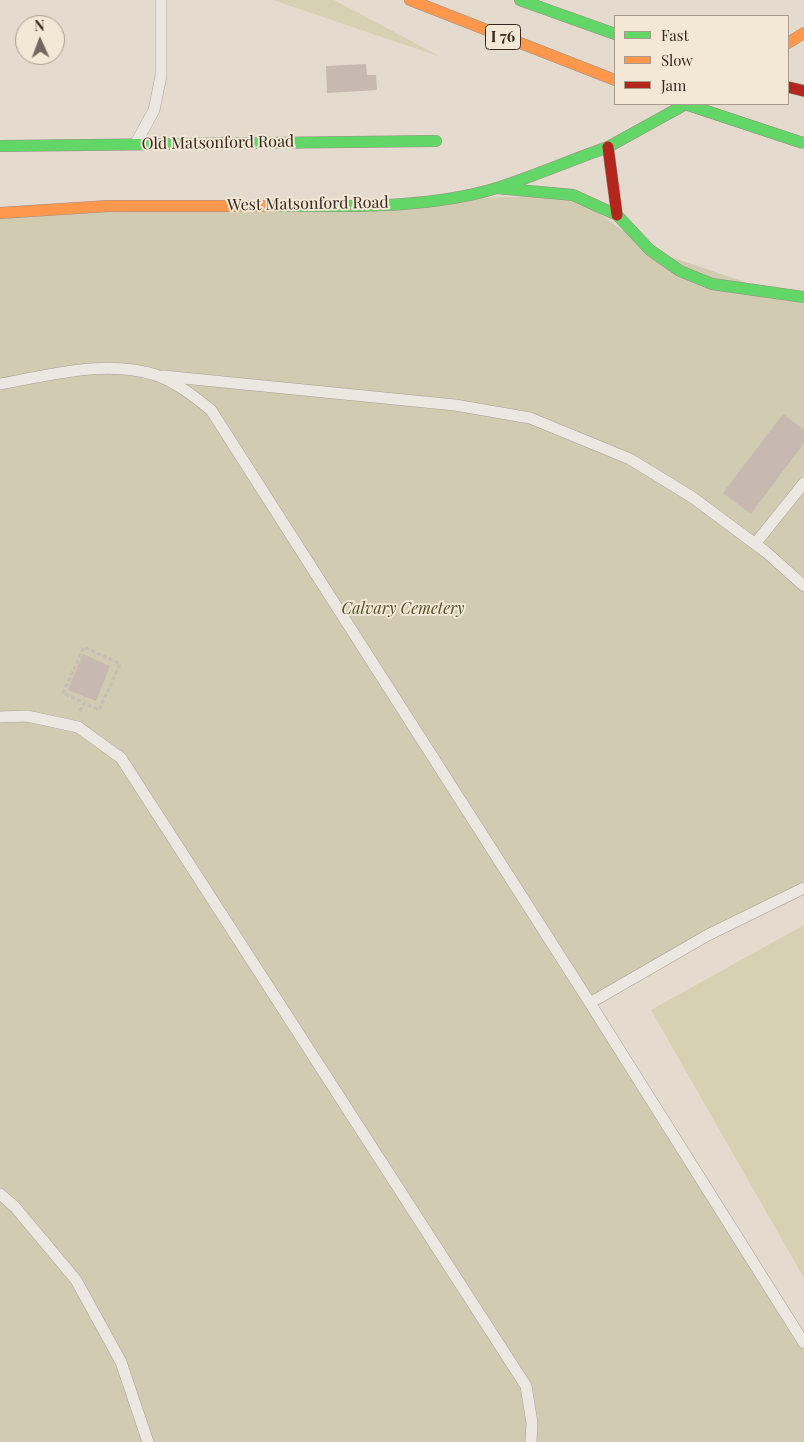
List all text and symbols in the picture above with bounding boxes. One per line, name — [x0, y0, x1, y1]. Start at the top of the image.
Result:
north arrow — [15, 15, 65, 65]
legend — [614, 15, 789, 105]
text: N — [34, 16, 45, 35]
road number: I 76 — [486, 24, 520, 50]
text: Fast — [661, 25, 689, 45]
text: Slow — [661, 50, 693, 70]
text: Jam — [661, 75, 686, 95]
street label: Old Matsonford Road — [142, 132, 294, 154]
street label: West Matsonford Road — [227, 193, 389, 215]
park label: Calvary Cemetery — [341, 599, 465, 619]

